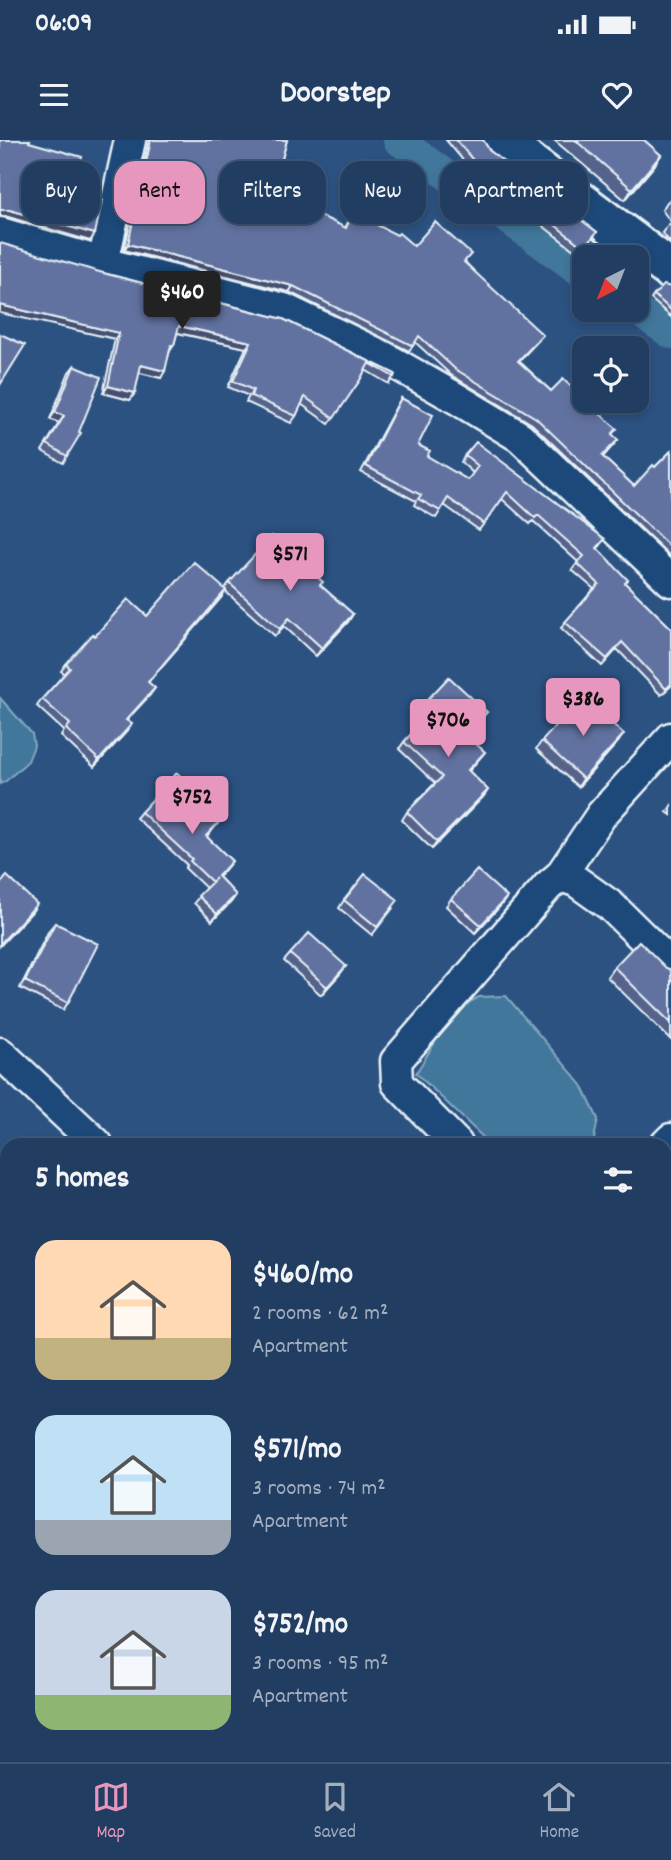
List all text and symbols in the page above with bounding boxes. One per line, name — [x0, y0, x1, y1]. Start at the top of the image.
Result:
text: 06:09 — [35, 6, 92, 43]
text: Doorstep — [280, 72, 391, 118]
icon: menu — [35, 76, 73, 114]
icon: heart — [598, 76, 636, 114]
chip: Buy — [21, 161, 100, 224]
chip: Rent — [114, 161, 205, 224]
chip: Filters — [219, 161, 326, 224]
chip: New — [340, 161, 426, 224]
chip: Apartment — [440, 161, 588, 224]
north arrow — [572, 245, 649, 322]
map controls — [572, 245, 649, 413]
pin: $460 — [141, 272, 223, 331]
text: $460 — [159, 277, 205, 310]
button: locate — [572, 336, 649, 413]
pin: $571 — [249, 533, 331, 593]
text: $571 — [272, 539, 308, 572]
pin: $386 — [542, 678, 624, 738]
text: $386 — [562, 684, 604, 717]
pin: $706 — [407, 700, 489, 759]
text: $706 — [426, 705, 470, 738]
pin: $752 — [151, 776, 233, 836]
text: $752 — [171, 782, 213, 815]
text: 5 homes — [35, 1159, 129, 1202]
icon: filters — [599, 1161, 637, 1199]
text: $460/mo — [252, 1255, 353, 1298]
icon: home — [91, 1268, 175, 1352]
text: 2 rooms · 62 m² — [252, 1298, 388, 1331]
text: Apartment — [252, 1331, 348, 1364]
text: $571/mo — [252, 1430, 342, 1473]
icon: home — [91, 1443, 175, 1527]
text: 3 rooms · 74 m² — [252, 1473, 386, 1506]
text: Apartment — [252, 1506, 348, 1539]
text: $752/mo — [252, 1605, 348, 1648]
icon: home — [91, 1618, 175, 1702]
text: 3 rooms · 95 m² — [252, 1648, 388, 1681]
text: Apartment — [252, 1681, 348, 1714]
tab: Map — [92, 1778, 130, 1847]
tab: Saved — [313, 1778, 356, 1847]
tab: Home — [540, 1778, 579, 1847]

